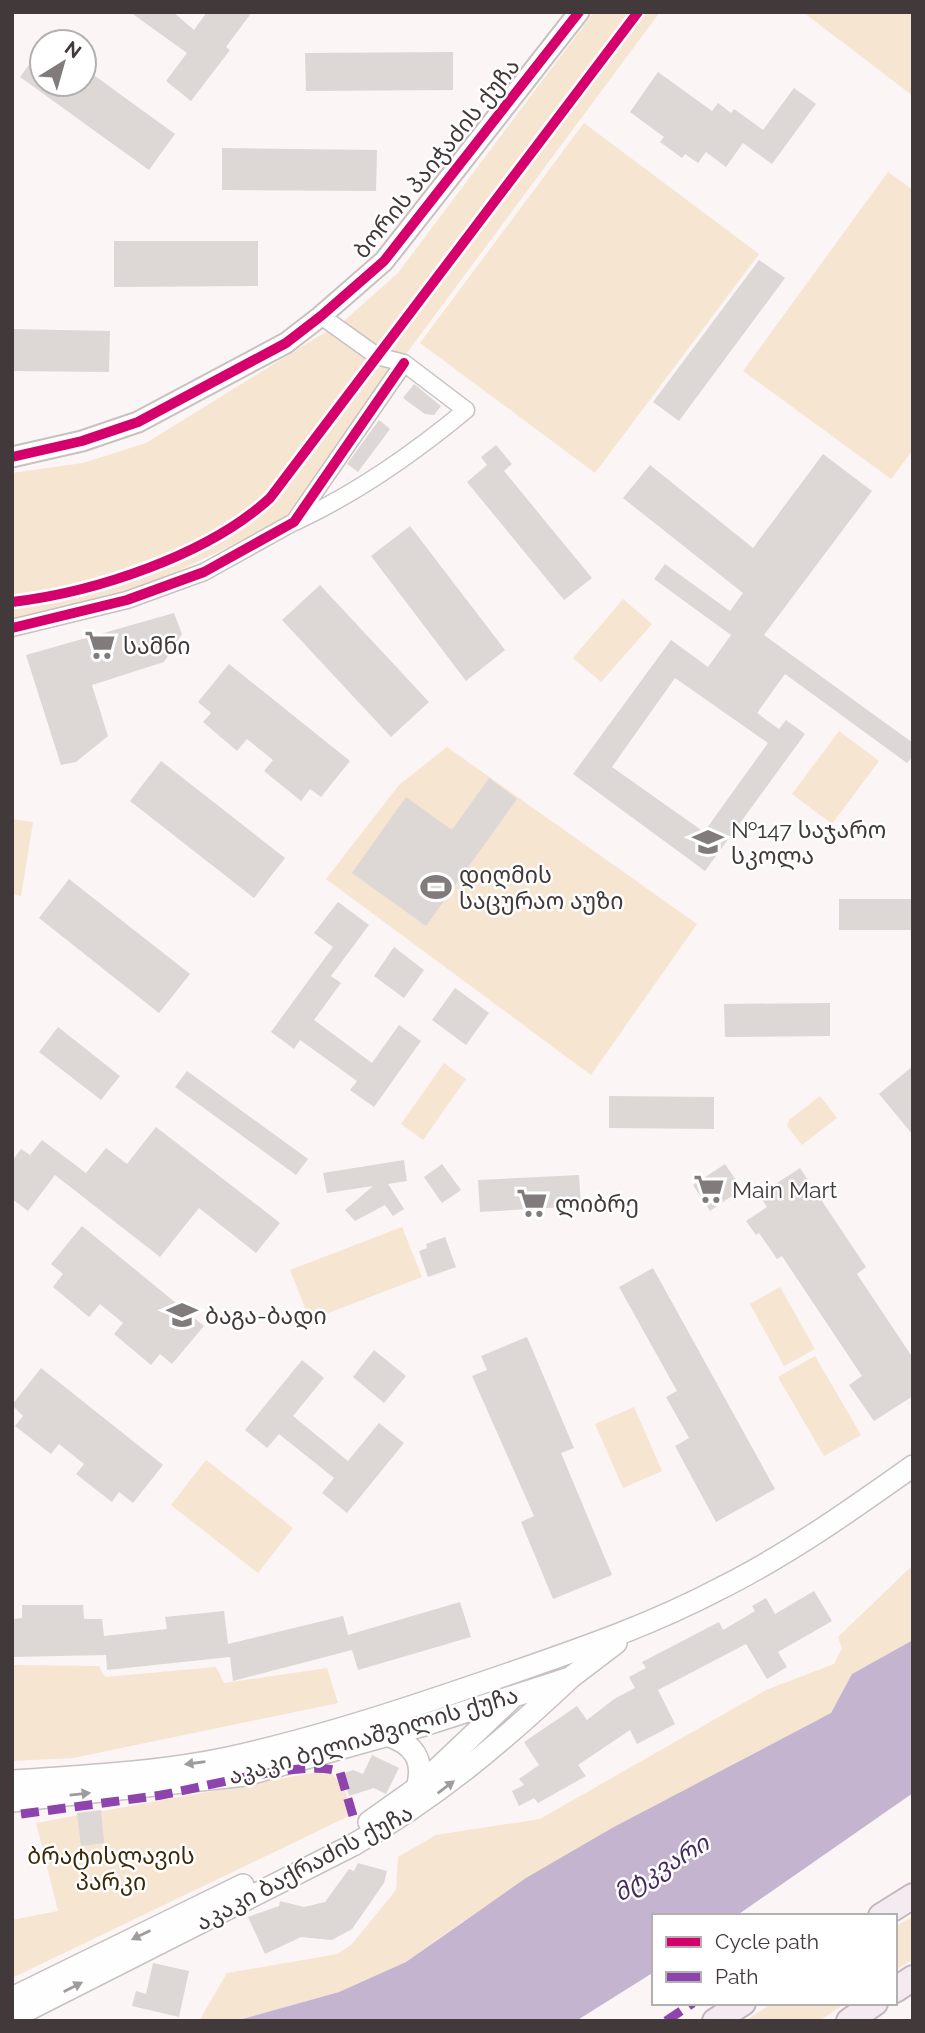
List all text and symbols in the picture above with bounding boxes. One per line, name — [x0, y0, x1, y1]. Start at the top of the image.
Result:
north arrow — [28, 28, 98, 98]
text: N — [61, 36, 86, 63]
street label: ბორის პაიჭაძის ქუჩა — [347, 53, 526, 264]
supermarket icon: სამნი — [83, 628, 117, 662]
place label: სამნი — [123, 632, 191, 659]
place label: №147 საჯარო სკოლა — [731, 816, 886, 870]
school or university icon: №147 საჯარო სკოლა — [691, 825, 725, 859]
place label: დიღმის საცურაო აუზი — [459, 861, 623, 915]
sports icon: დიღმის საცურაო აუზი — [419, 870, 453, 904]
supermarket icon: Main Mart — [692, 1172, 726, 1206]
place label: Main Mart — [732, 1176, 838, 1203]
supermarket icon: ლიბრე — [515, 1186, 549, 1220]
place label: ლიბრე — [555, 1190, 639, 1218]
school or university icon: ბაგა-ბადი — [165, 1298, 199, 1332]
place label: ბაგა-ბადი — [205, 1302, 327, 1330]
street label: აკაკი ბელიაშვილის ქუჩა — [225, 1681, 521, 1790]
one-way arrow — [184, 1758, 206, 1769]
one-way arrow — [436, 1780, 455, 1794]
one-way arrow — [69, 1788, 91, 1799]
street label: აკაკი ბაქრაძის ქუჩა — [191, 1798, 418, 1937]
water label: მტკვარი — [608, 1828, 715, 1908]
park label: ბრატისლავის პარკი — [27, 1842, 195, 1896]
legend — [652, 1914, 897, 2005]
one-way arrow — [131, 1929, 151, 1941]
text: Cycle path — [715, 1929, 819, 1954]
text: Path — [715, 1964, 759, 1989]
one-way arrow — [63, 1982, 83, 1993]

